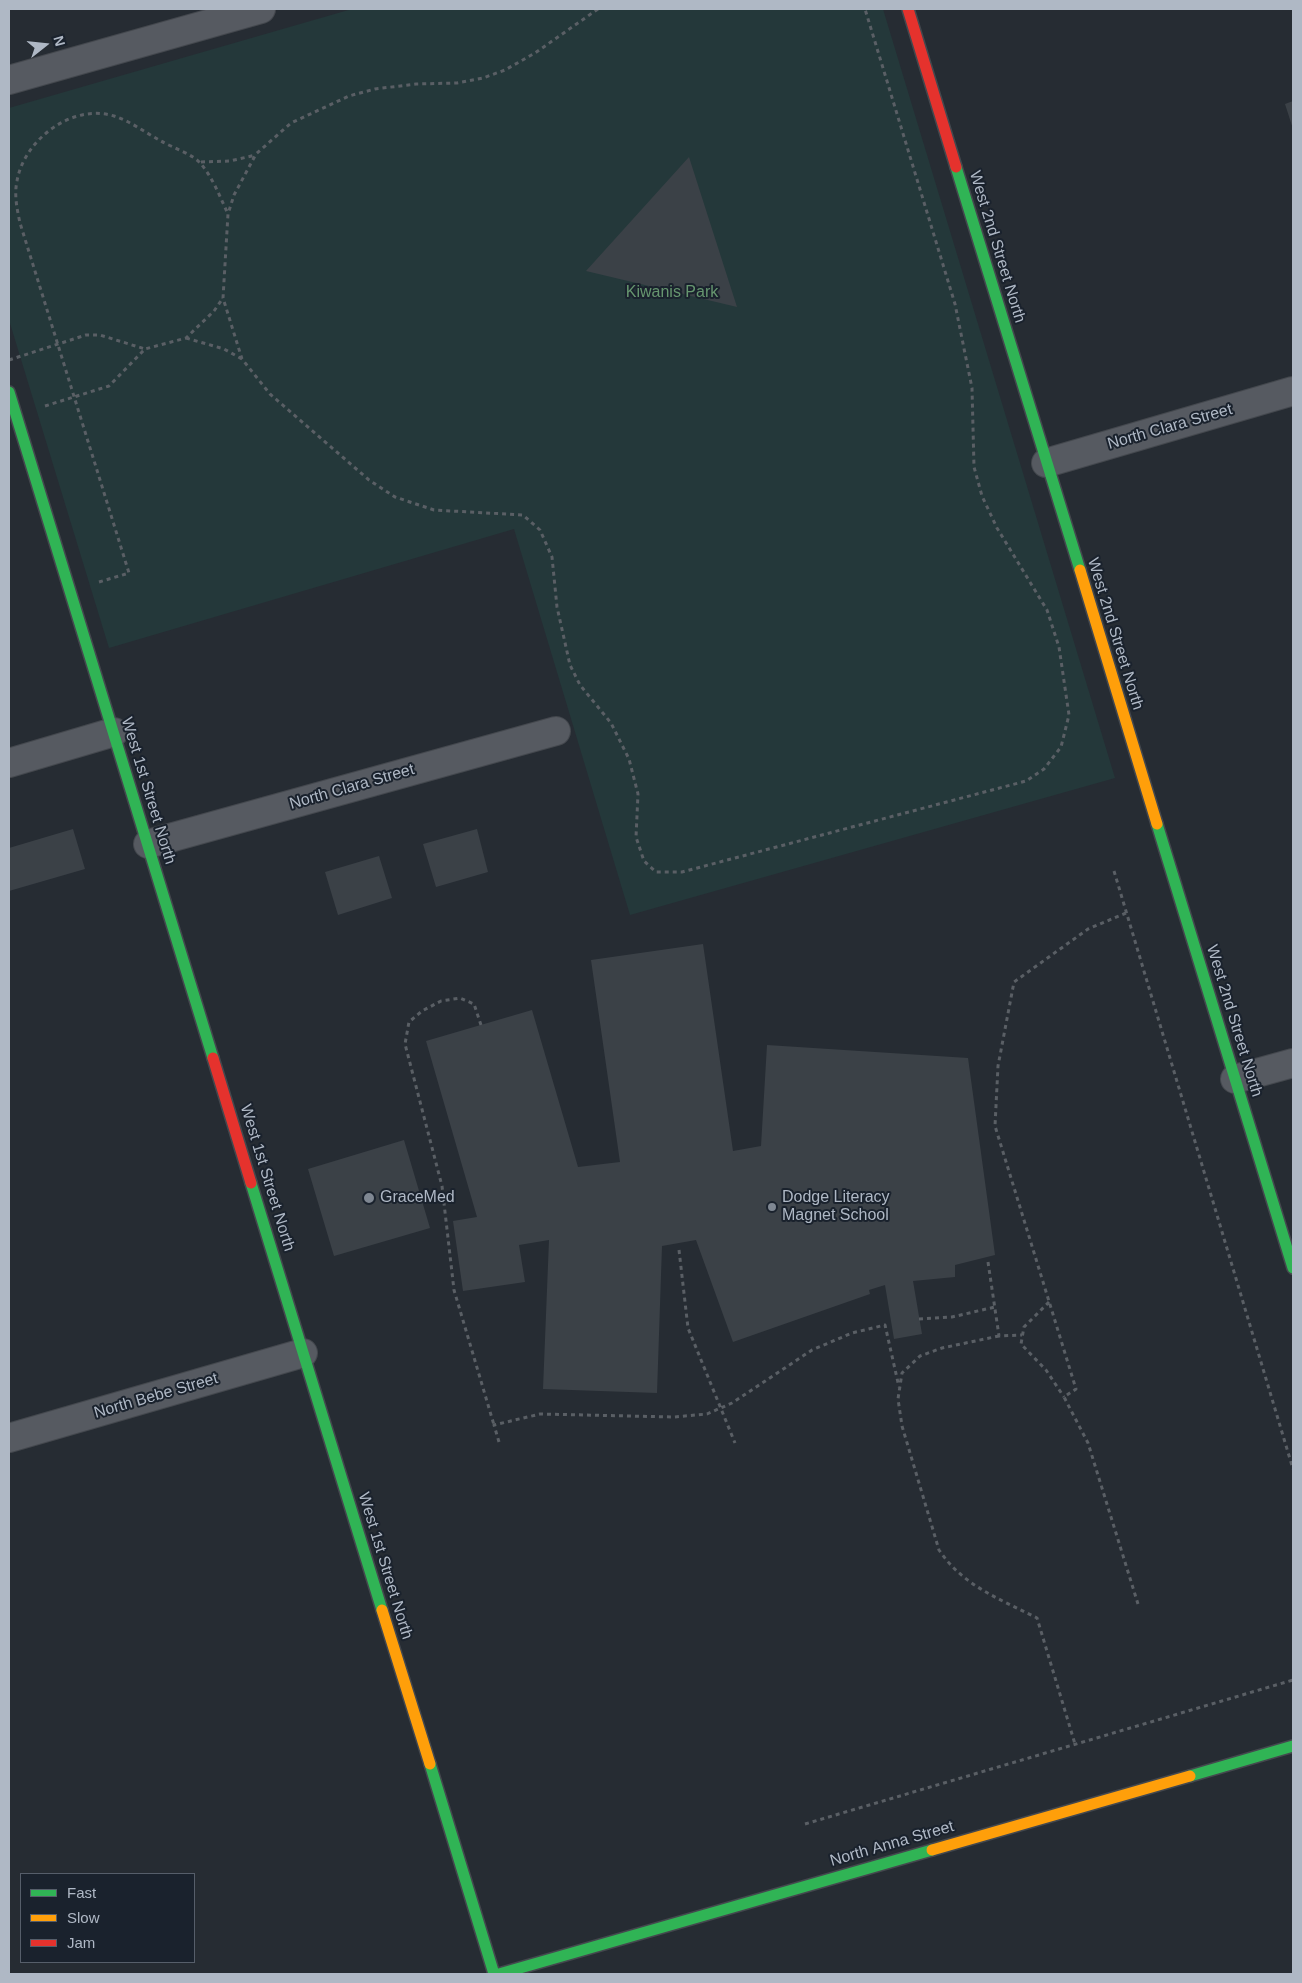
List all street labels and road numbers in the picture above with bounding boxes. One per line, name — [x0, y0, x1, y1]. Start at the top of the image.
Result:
street label: West 2nd Street North — [965, 169, 1029, 325]
street label: North Clara Street — [1105, 400, 1235, 454]
street label: West 2nd Street North — [1083, 556, 1147, 712]
street label: West 1st Street North — [117, 715, 179, 867]
street label: North Clara Street — [287, 760, 417, 814]
street label: West 2nd Street North — [1202, 943, 1266, 1099]
street label: West 1st Street North — [236, 1102, 298, 1254]
street label: North Bebe Street — [92, 1369, 220, 1423]
street label: West 1st Street North — [354, 1490, 416, 1642]
street label: North Anna Street — [828, 1817, 956, 1871]

